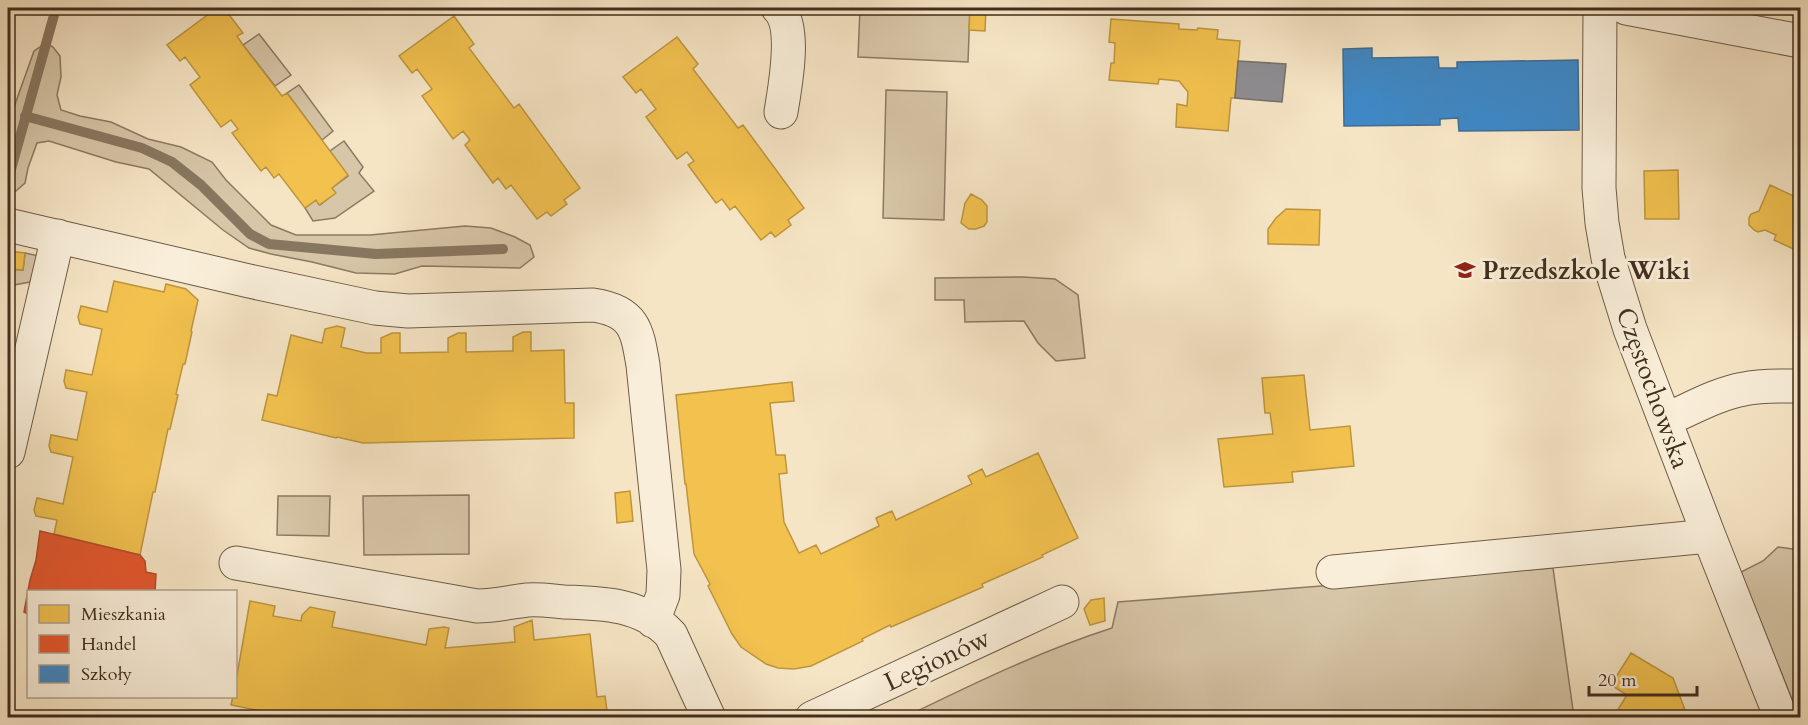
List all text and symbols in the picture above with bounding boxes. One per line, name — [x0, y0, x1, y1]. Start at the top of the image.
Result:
place label: Przedszkole Wiki — [1482, 253, 1690, 288]
school or university icon: Przedszkole Wiki — [1453, 258, 1477, 282]
street label: Częstochowska — [1608, 303, 1698, 473]
legend — [27, 590, 237, 698]
text: Mieszkania — [81, 602, 166, 627]
street label: Legionów — [878, 620, 996, 700]
text: Handel — [81, 632, 137, 657]
scale bar — [1589, 659, 1697, 697]
text: Szkoły — [81, 662, 132, 687]
text: 20 m — [1598, 668, 1637, 693]

